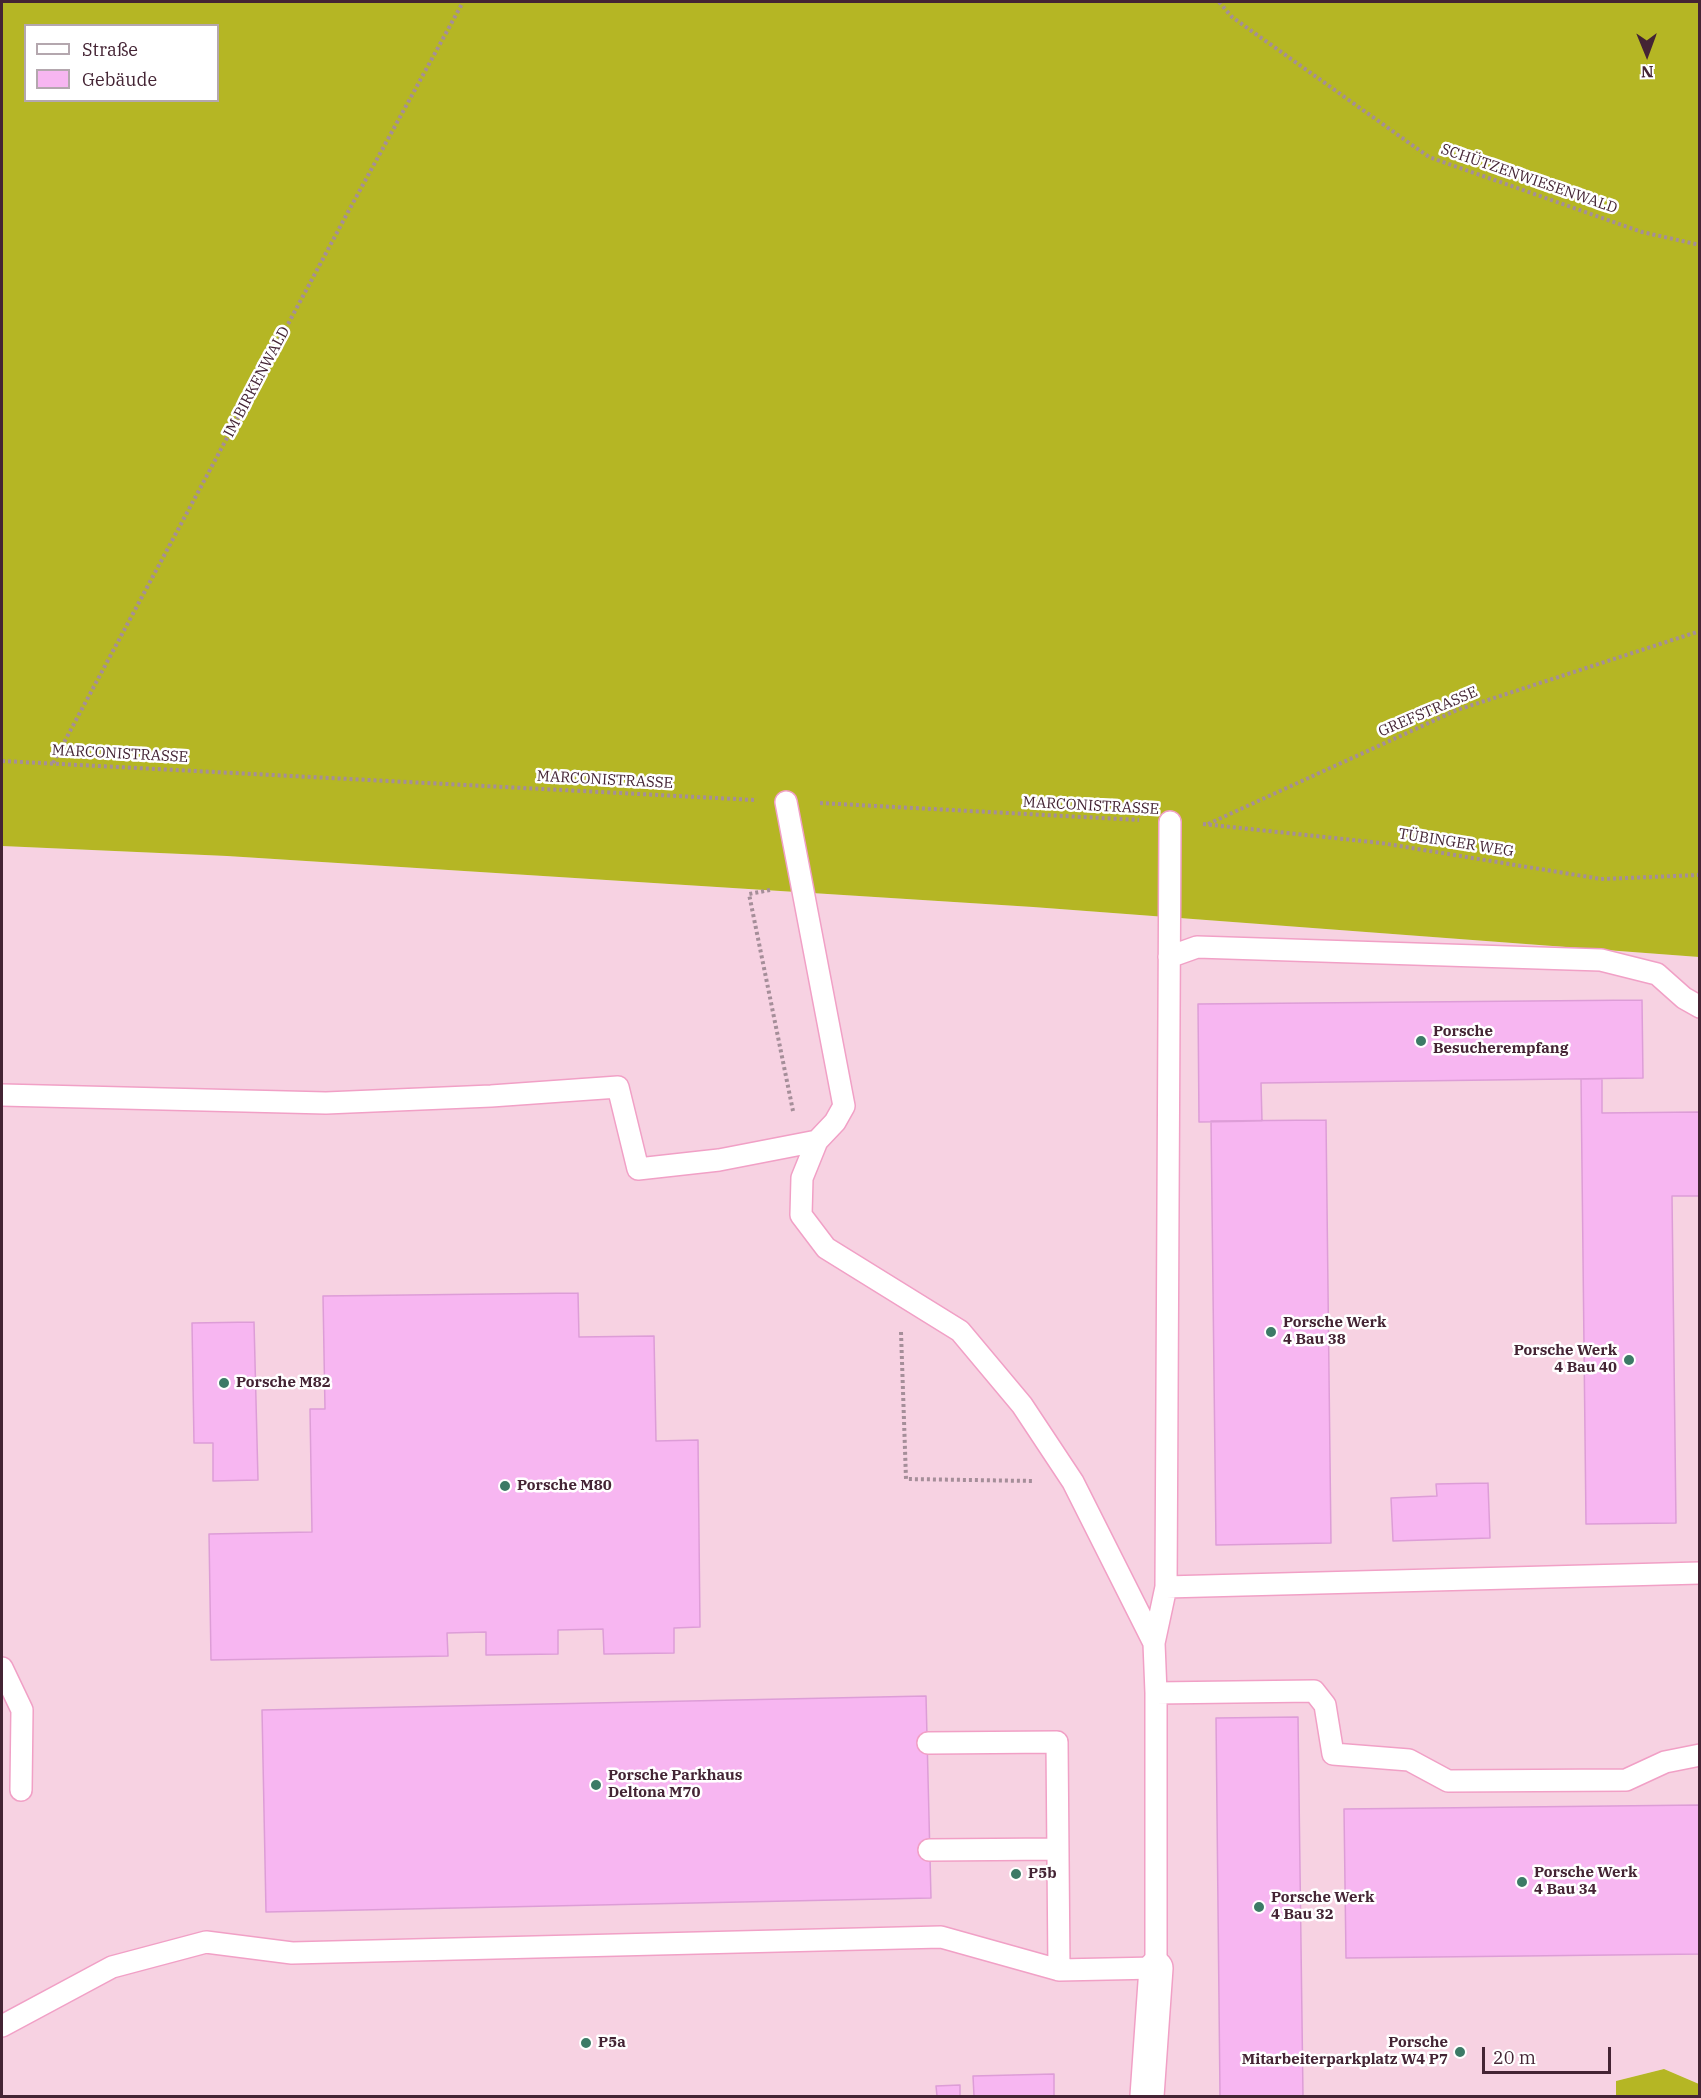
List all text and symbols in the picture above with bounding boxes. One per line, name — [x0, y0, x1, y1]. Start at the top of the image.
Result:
legend — [24, 24, 219, 102]
north arrow — [1617, 24, 1677, 84]
text: Straße — [82, 38, 138, 61]
text: N — [1641, 62, 1654, 82]
text: Gebäude — [82, 68, 157, 91]
street label: SCHÜTZENWIESENWALD — [1439, 140, 1619, 218]
street label: IM BIRKENWALD — [220, 324, 294, 440]
street label: GREFSTRASSE — [1376, 683, 1480, 741]
street label: MARCONISTRASSE — [51, 741, 189, 767]
street label: MARCONISTRASSE — [536, 767, 674, 793]
street label: MARCONISTRASSE — [1022, 793, 1160, 819]
street label: TÜBINGER WEG — [1397, 825, 1515, 861]
place label: Porsche Besucherempfang — [1433, 1023, 1568, 1058]
marker: Porsche Besucherempfang — [1414, 1034, 1428, 1048]
place label: Porsche Werk 4 Bau 38 — [1283, 1314, 1386, 1349]
marker: Porsche Werk 4 Bau 38 — [1264, 1325, 1278, 1339]
place label: Porsche Werk 4 Bau 40 — [1514, 1342, 1617, 1377]
marker: Porsche Werk 4 Bau 40 — [1622, 1353, 1636, 1367]
place label: Porsche M82 — [236, 1374, 331, 1392]
marker: Porsche M82 — [217, 1376, 231, 1390]
place label: Porsche M80 — [517, 1477, 612, 1495]
marker: Porsche M80 — [498, 1479, 512, 1493]
place label: Porsche Parkhaus Deltona M70 — [608, 1767, 742, 1802]
marker: Porsche Parkhaus Deltona M70 — [589, 1778, 603, 1792]
place label: Porsche Werk 4 Bau 34 — [1534, 1864, 1637, 1899]
place label: P5b — [1028, 1865, 1057, 1883]
marker: P5b — [1009, 1867, 1023, 1881]
marker: Porsche Werk 4 Bau 34 — [1515, 1875, 1529, 1889]
place label: Porsche Werk 4 Bau 32 — [1271, 1889, 1374, 1924]
marker: Porsche Werk 4 Bau 32 — [1252, 1900, 1266, 1914]
place label: P5a — [598, 2034, 626, 2052]
place label: Porsche Mitarbeiterparkplatz W4 P7 — [1242, 2034, 1448, 2069]
scale bar — [1485, 2035, 1614, 2073]
marker: P5a — [579, 2036, 593, 2050]
marker: Porsche Mitarbeiterparkplatz W4 P7 — [1453, 2045, 1467, 2059]
text: 20 m — [1493, 2046, 1536, 2069]

